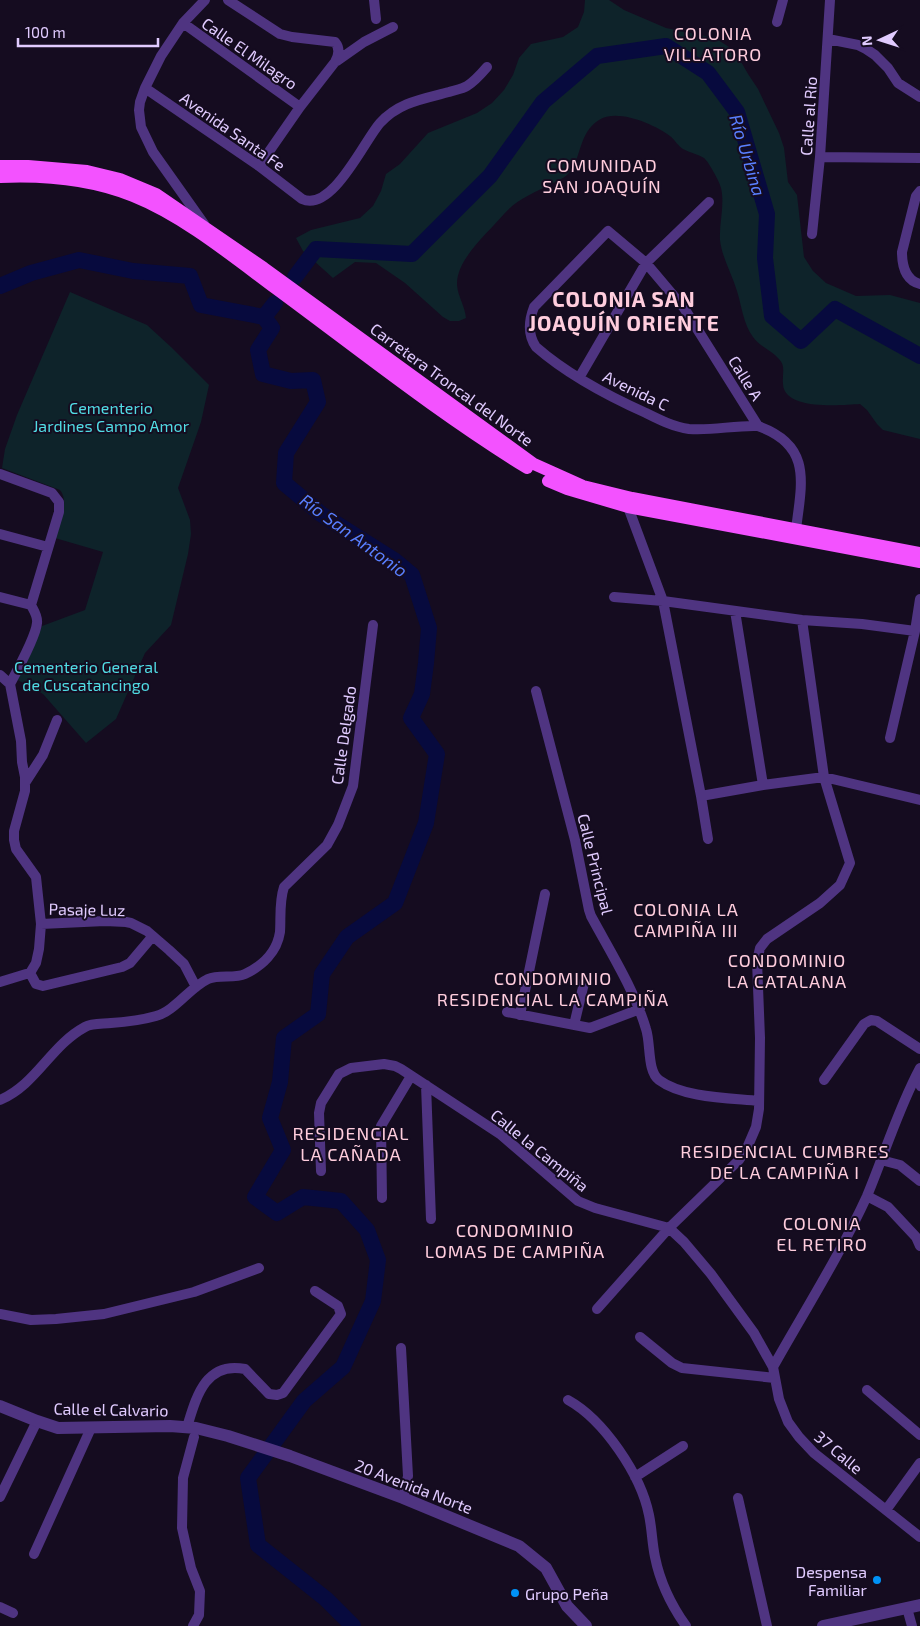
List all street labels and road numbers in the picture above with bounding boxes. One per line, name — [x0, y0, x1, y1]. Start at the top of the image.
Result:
street label: Calle El Milagro — [199, 13, 301, 93]
street label: Calle al Rio — [796, 76, 820, 156]
street label: Avenida Santa Fe — [177, 88, 289, 174]
street label: Carretera Troncal del Norte — [367, 319, 537, 449]
street label: Calle A — [725, 352, 767, 404]
street label: Avenida C — [600, 366, 672, 414]
street label: Calle Delgado — [327, 684, 359, 786]
street label: Calle Principal — [574, 812, 618, 917]
street label: Pasaje Luz — [48, 899, 126, 920]
street label: Calle la Campiña — [487, 1105, 593, 1195]
street label: Calle el Calvario — [53, 1398, 169, 1420]
street label: 37 Calle — [811, 1427, 867, 1477]
street label: 20 Avenida Norte — [352, 1455, 476, 1517]

